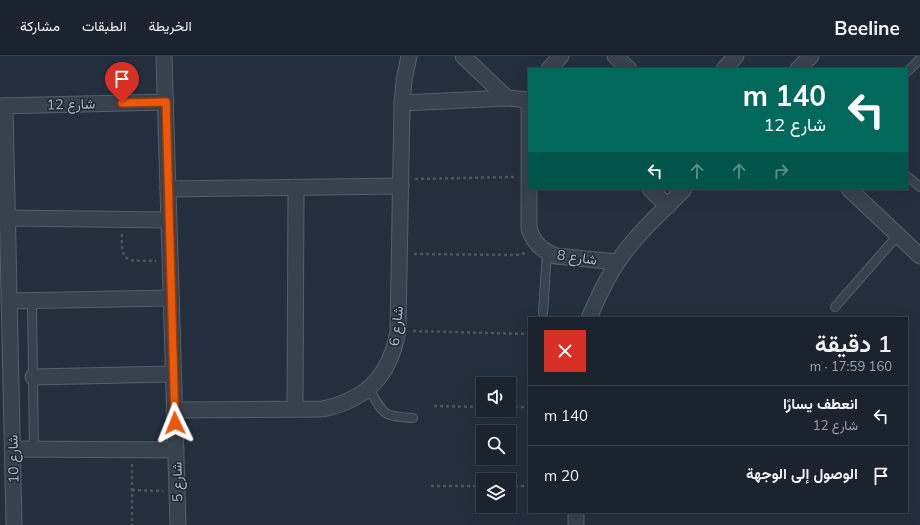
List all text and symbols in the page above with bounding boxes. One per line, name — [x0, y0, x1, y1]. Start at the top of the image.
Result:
text: Beeline — [834, 16, 900, 40]
text: مشاركة — [20, 17, 60, 35]
text: الطبقات — [82, 17, 126, 35]
text: الخريطة — [148, 17, 192, 35]
pin — [105, 62, 139, 103]
icon: arrive — [111, 68, 133, 90]
text: 140 m — [743, 78, 826, 113]
icon: left — [840, 84, 892, 136]
street label: شارع 12 — [47, 95, 96, 115]
text: شارع 12 — [763, 113, 826, 136]
icon: left — [644, 160, 666, 182]
icon: ahead — [686, 160, 708, 182]
icon: ahead — [728, 160, 750, 182]
icon: right — [770, 160, 792, 182]
street label: شارع 8 — [556, 245, 598, 271]
street label: شارع 6 — [385, 305, 409, 347]
text: 1 دقيقة — [815, 328, 892, 358]
button: close — [544, 330, 586, 372]
text: 160 m · 17:59 — [810, 358, 892, 374]
map controls — [476, 377, 516, 513]
button: sound — [476, 377, 516, 417]
text: انعطف يسارًا — [783, 394, 858, 413]
position arrow — [154, 402, 196, 444]
icon: left — [870, 405, 892, 427]
text: 140 m — [544, 406, 588, 425]
text: شارع 12 — [813, 417, 858, 433]
button: search — [476, 425, 516, 465]
street label: شارع 10 — [4, 434, 24, 483]
street label: شارع 5 — [168, 462, 188, 502]
text: الوصول إلى الوجهة — [746, 464, 858, 483]
icon: arrive — [870, 465, 892, 487]
text: 20 m — [544, 466, 579, 485]
button: layers — [476, 473, 516, 513]

